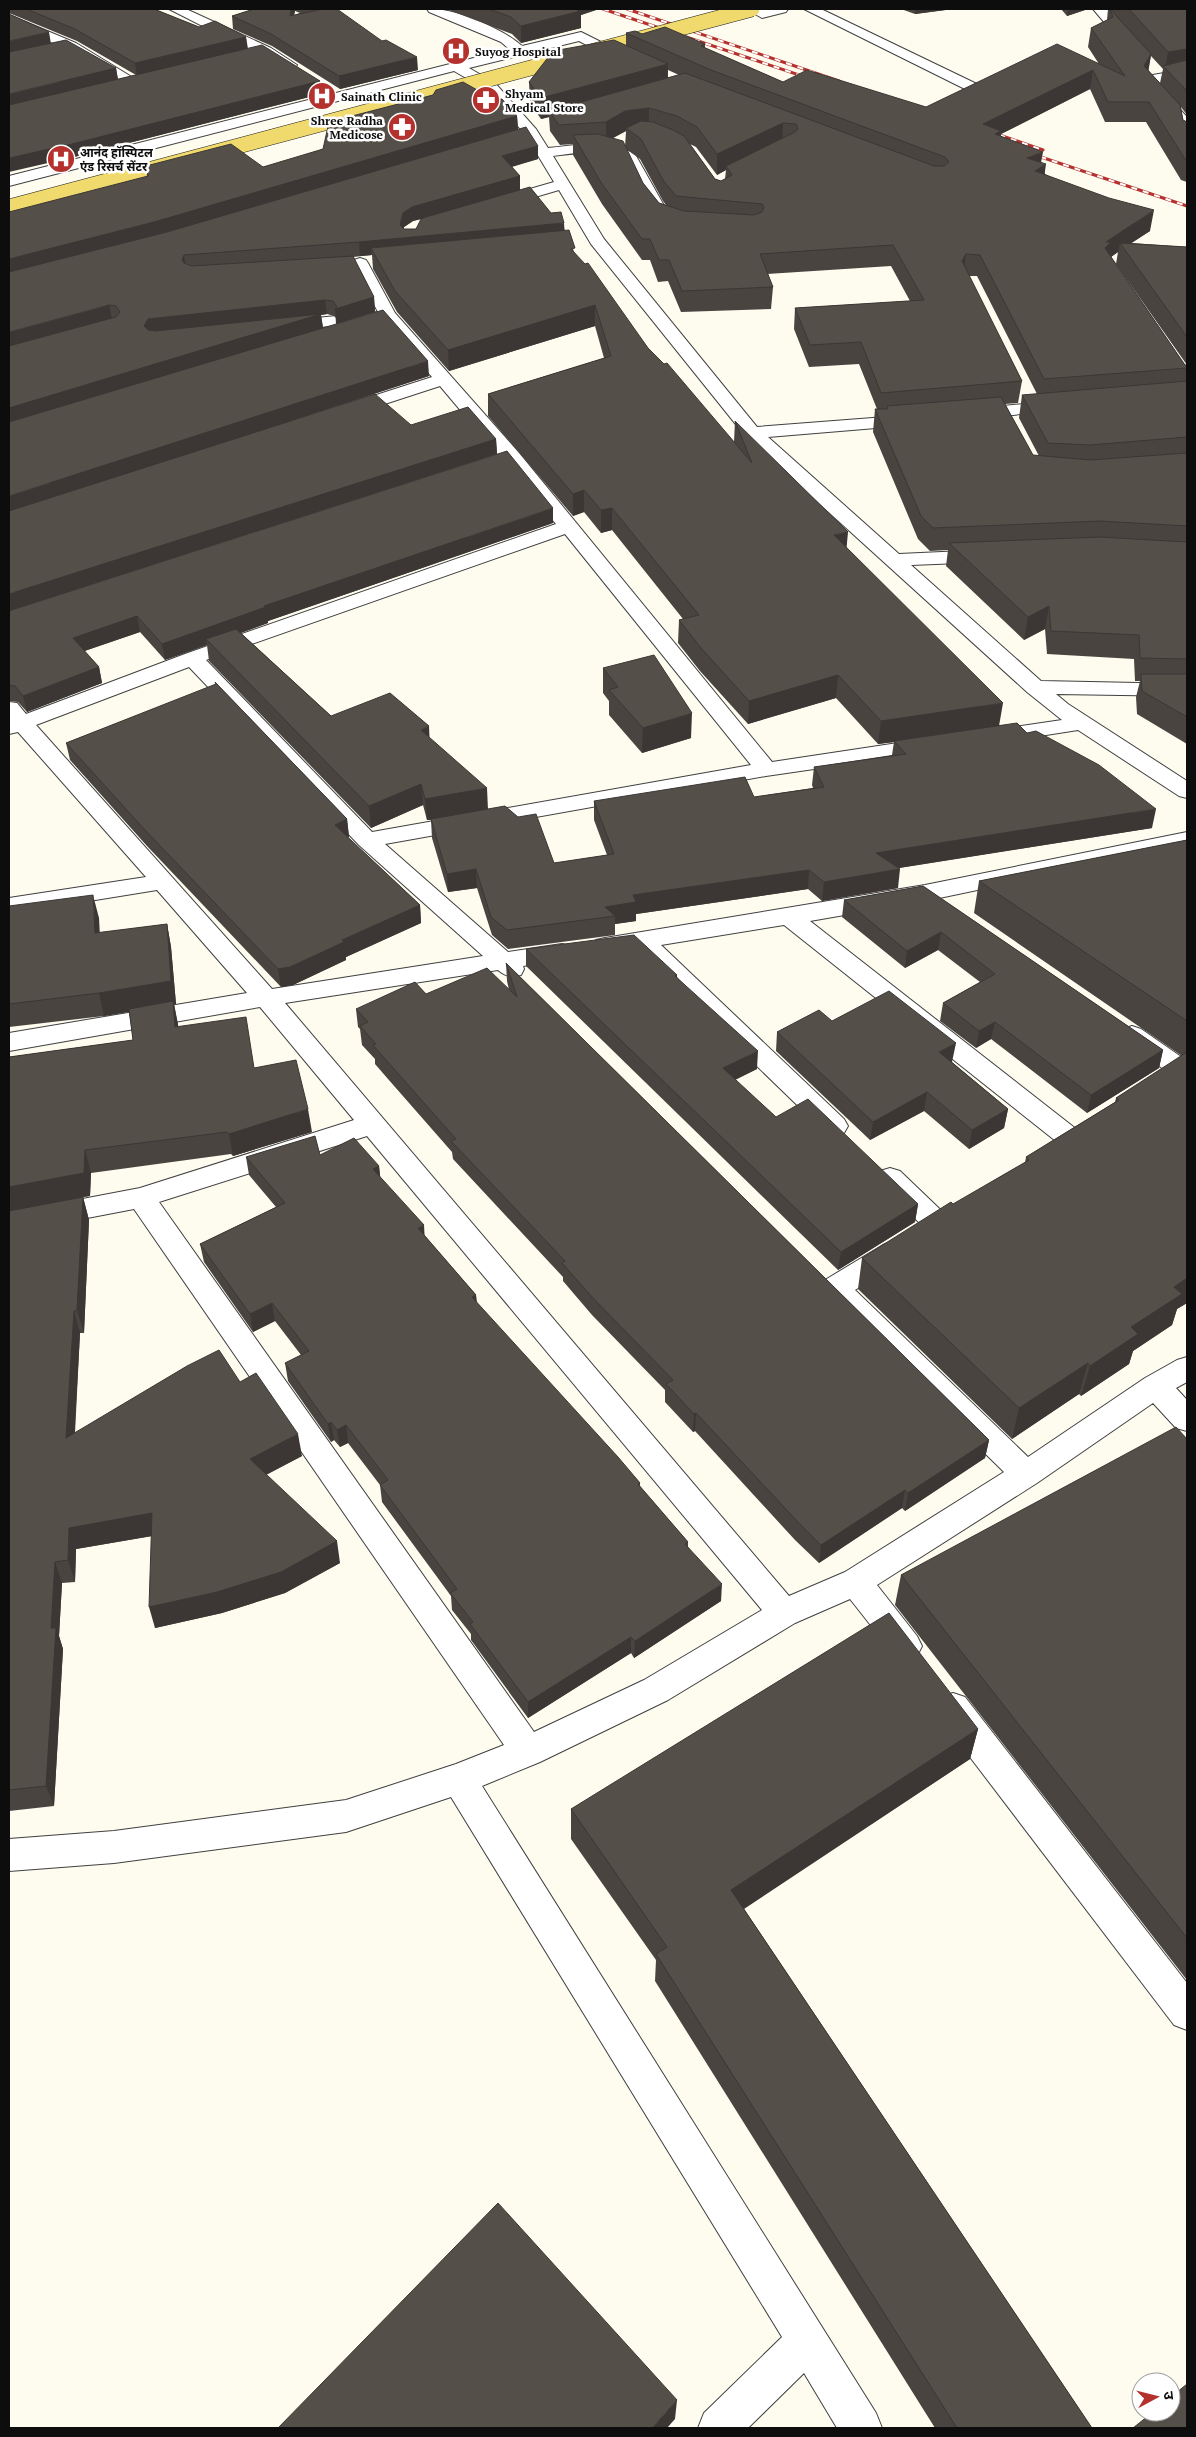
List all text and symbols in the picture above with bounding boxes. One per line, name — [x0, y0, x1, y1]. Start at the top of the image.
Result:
hospital icon: Suyog Hospital — [441, 36, 471, 66]
place label: Suyog Hospital — [475, 44, 561, 59]
hospital icon: Sainath Clinic — [307, 81, 337, 111]
pharmacy icon: Shyam Medical Store — [471, 85, 501, 115]
place label: Shyam Medical Store — [505, 86, 584, 115]
place label: Sainath Clinic — [341, 89, 422, 104]
pharmacy icon: Shree Radha Medicose — [387, 112, 417, 142]
place label: Shree Radha Medicose — [311, 113, 384, 142]
hospital icon: आनंद हॉस्पिटल एंड रिसर्च सेंटर — [46, 144, 76, 174]
place label: आनंद हॉस्पिटल एंड रिसर्च सेंटर — [80, 145, 154, 174]
north arrow — [1131, 2372, 1181, 2422]
text: उ — [1159, 2390, 1179, 2401]

